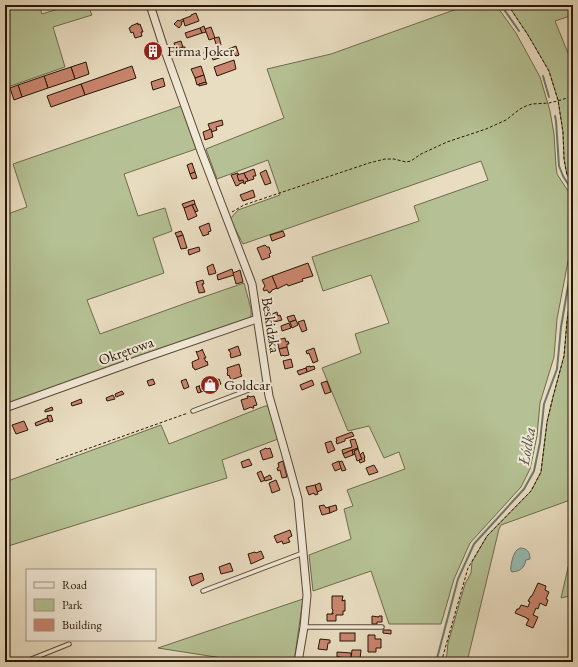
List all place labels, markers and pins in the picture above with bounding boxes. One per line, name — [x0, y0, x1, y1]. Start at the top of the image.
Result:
building icon: Firma Joker — [142, 40, 164, 62]
place label: Firma Joker — [167, 41, 234, 60]
shop icon: Goldcar — [199, 374, 221, 396]
place label: Goldcar — [224, 375, 270, 394]

